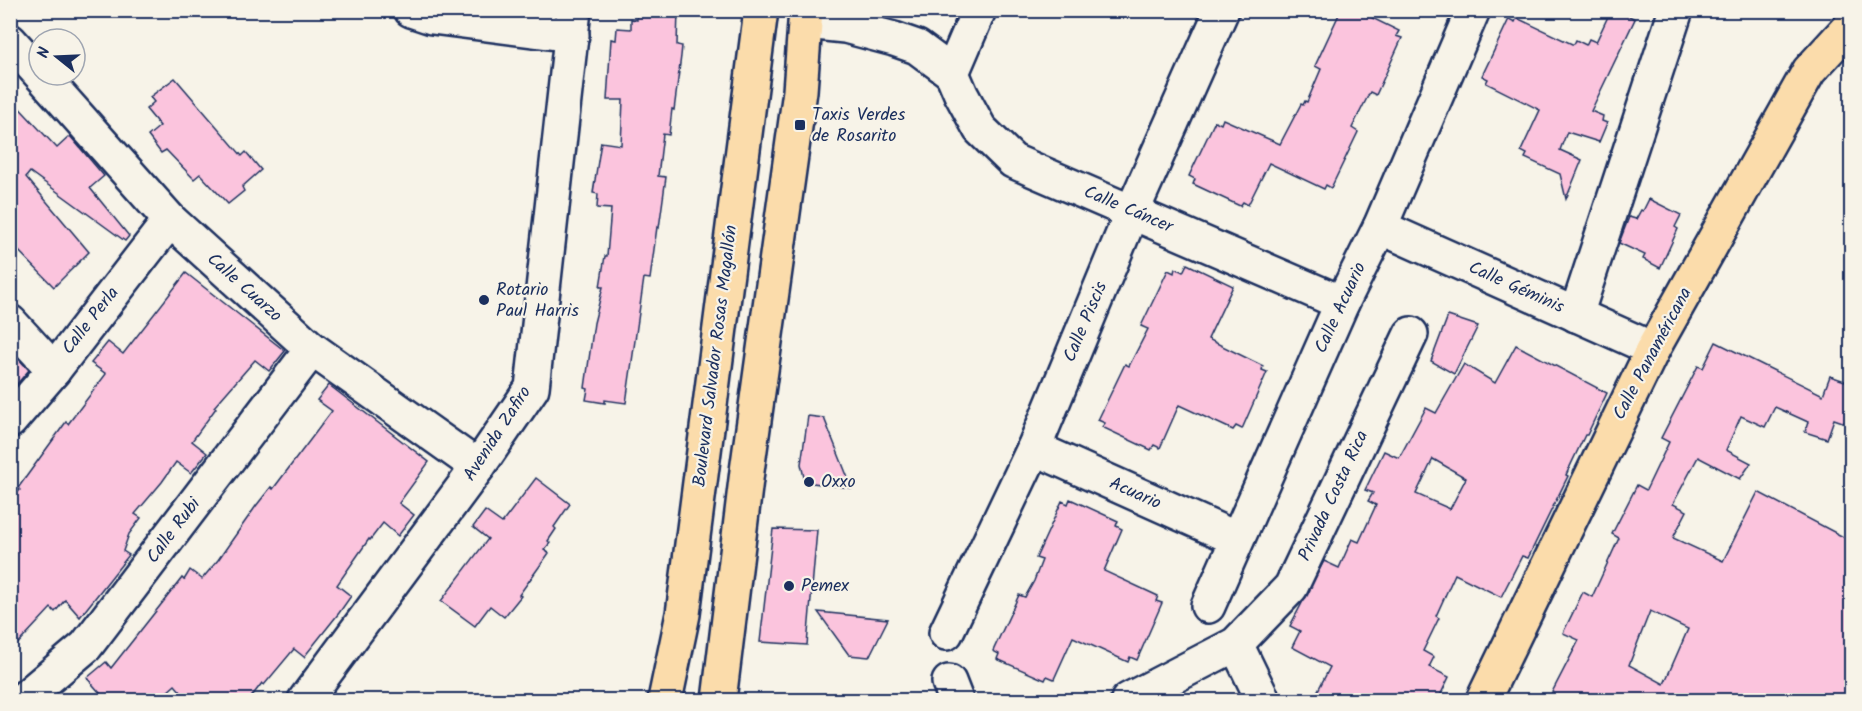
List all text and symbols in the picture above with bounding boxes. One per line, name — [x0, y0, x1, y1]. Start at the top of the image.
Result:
north arrow — [27, 27, 87, 87]
text: N — [31, 44, 58, 61]
place label: Taxis Verdes de Rosarito — [812, 101, 906, 151]
marker: Taxis Verdes de Rosarito — [793, 118, 807, 132]
street label: Calle Cáncer — [1079, 178, 1178, 242]
street label: Boulevard Salvador Rosas Magallón — [686, 223, 746, 489]
street label: Calle Cuarzo — [200, 246, 288, 330]
street label: Calle Géminis — [1463, 254, 1569, 322]
street label: Calle Acuario — [1307, 258, 1375, 358]
place label: Rotario Paul Harris — [496, 276, 579, 326]
street label: Calle Piscis — [1056, 277, 1116, 367]
street label: Calle Perla — [55, 281, 127, 361]
street label: Calle Panaméricana — [1606, 282, 1700, 426]
marker: Rotario Paul Harris — [477, 293, 491, 307]
street label: Avenida Zafiro — [456, 381, 540, 487]
street label: Privada Costa Rica — [1291, 426, 1377, 566]
place label: Oxxo — [821, 468, 856, 497]
street label: Acuario — [1104, 470, 1166, 518]
marker: Oxxo — [802, 475, 816, 489]
street label: Calle Rubi — [139, 491, 209, 570]
place label: Pemex — [801, 572, 849, 601]
marker: Pemex — [782, 579, 796, 593]

